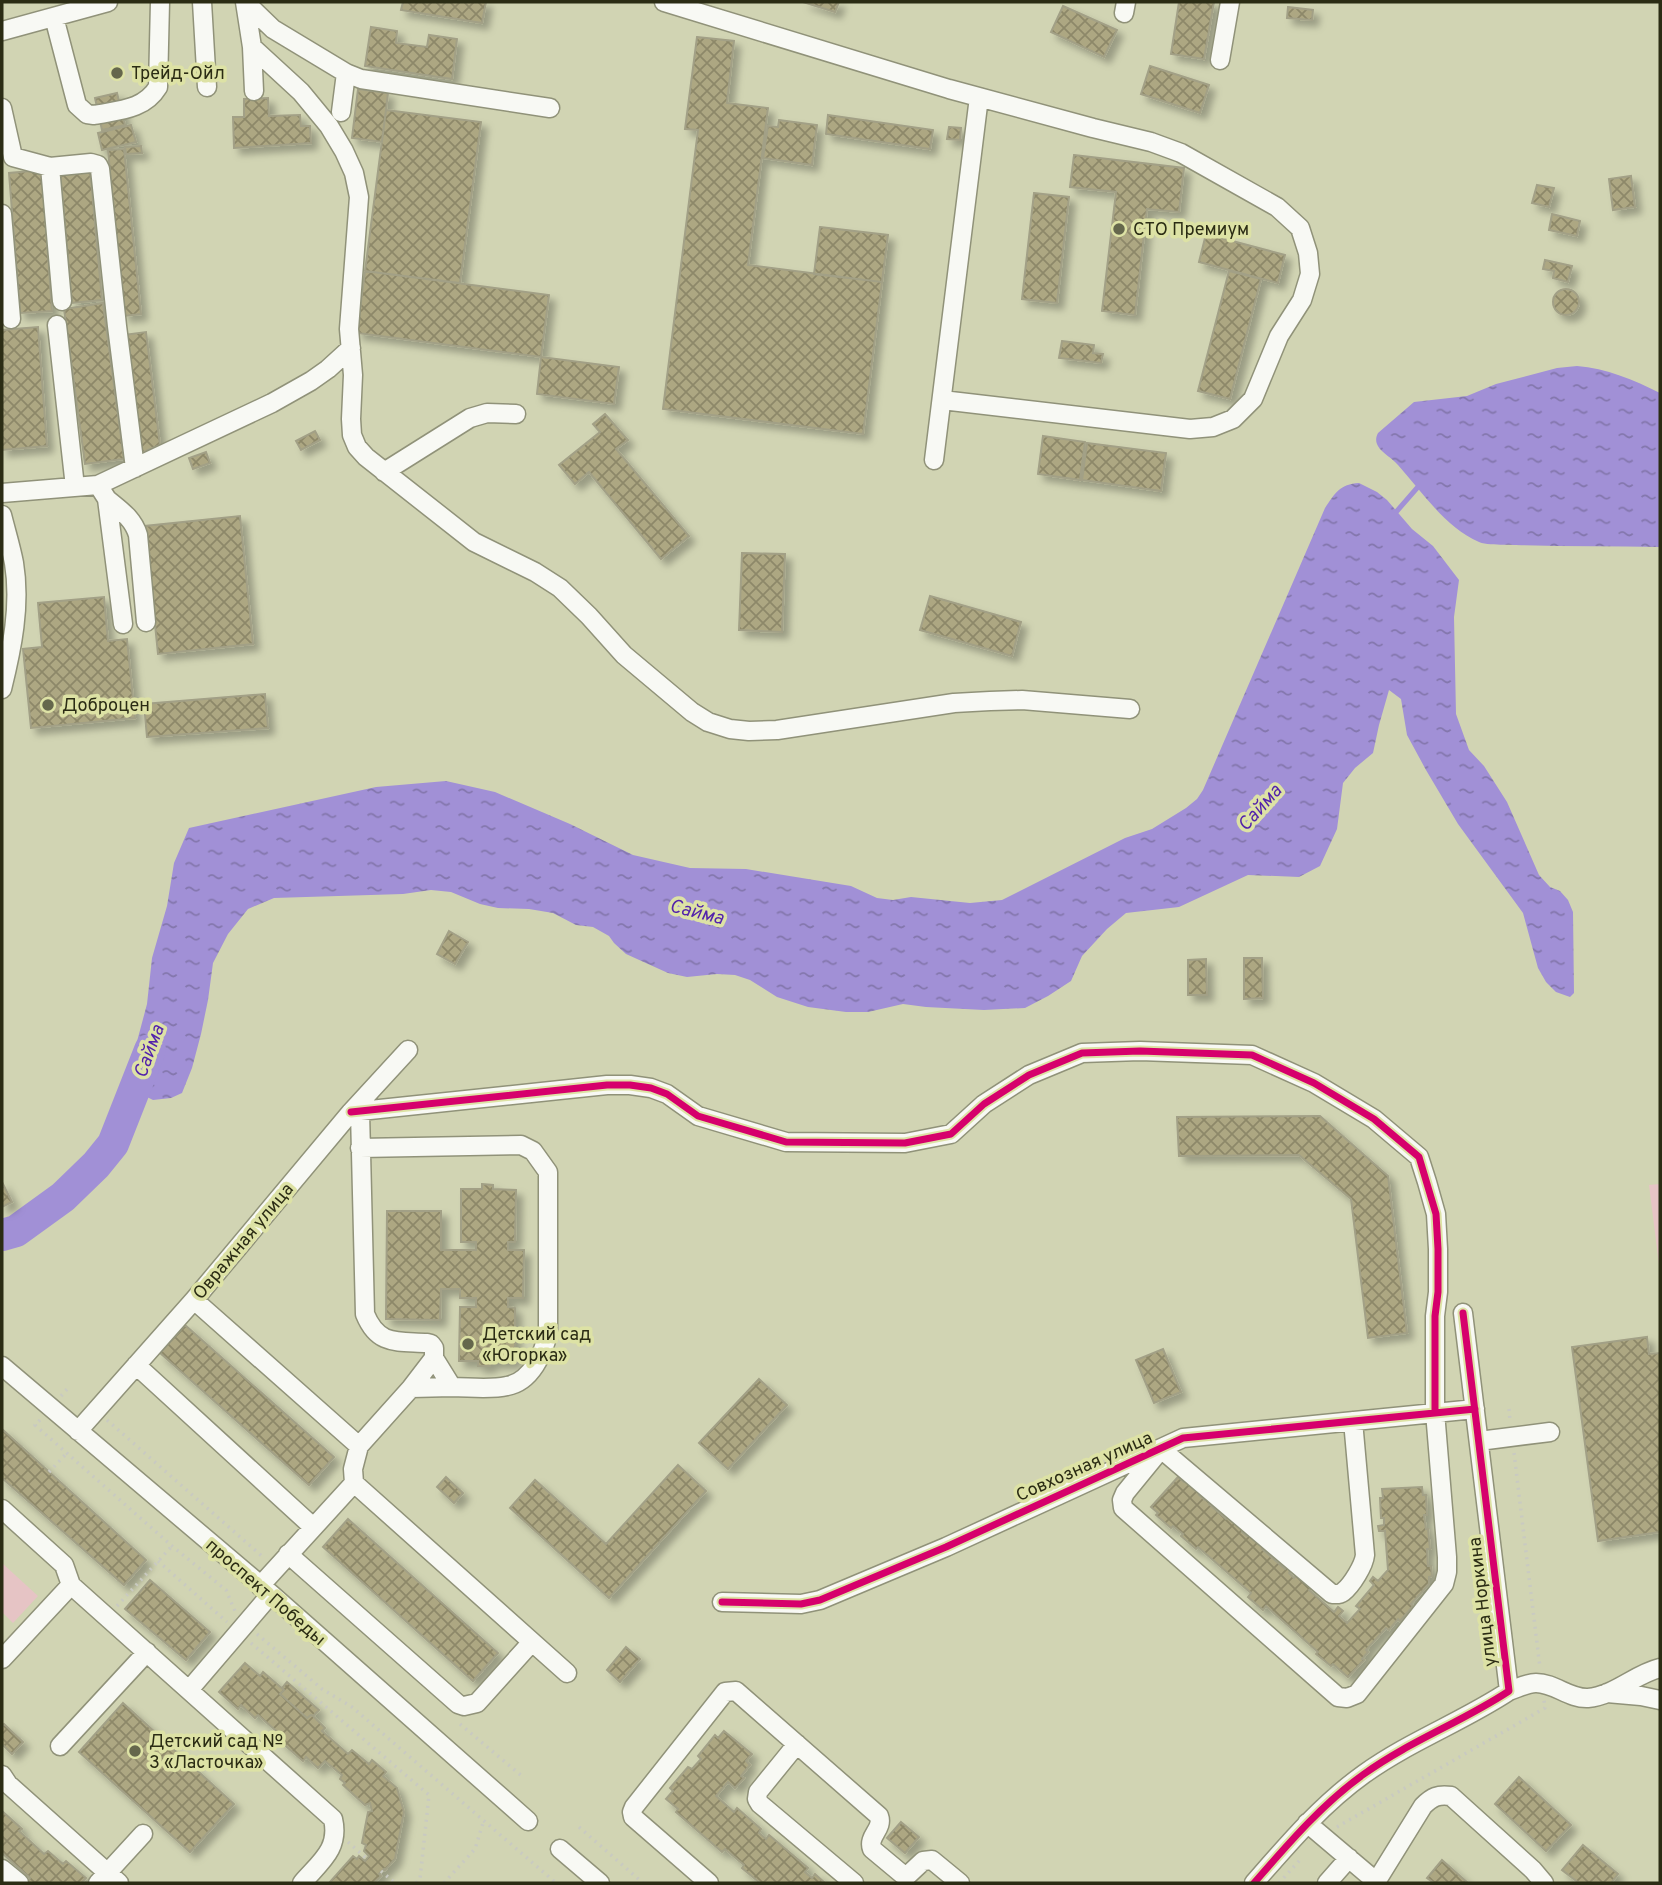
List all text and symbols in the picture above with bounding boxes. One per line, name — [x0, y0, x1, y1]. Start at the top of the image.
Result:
place label: Трейд-Ойл — [131, 63, 225, 86]
marker: Трейд-Ойл — [109, 65, 125, 81]
place label: СТО Премиум — [1133, 219, 1249, 242]
marker: СТО Премиум — [1111, 221, 1127, 237]
place label: Доброцен — [62, 695, 150, 718]
marker: Доброцен — [40, 697, 56, 713]
water label: Сайма — [1233, 780, 1288, 837]
water label: Сайма — [667, 895, 726, 931]
water label: Сайма — [129, 1022, 171, 1082]
street label: Овражная улица — [189, 1179, 300, 1305]
place label: Детский сад «Югорка» — [482, 1324, 591, 1368]
marker: Детский сад «Югорка» — [460, 1336, 476, 1352]
street label: Совхозная улица — [1013, 1427, 1156, 1508]
street label: проспект Победы — [200, 1535, 330, 1652]
street label: улица Норкина — [1464, 1536, 1503, 1668]
place label: Детский сад № 3 «Ласточка» — [149, 1731, 283, 1775]
marker: Детский сад № 3 «Ласточка» — [127, 1743, 143, 1759]

